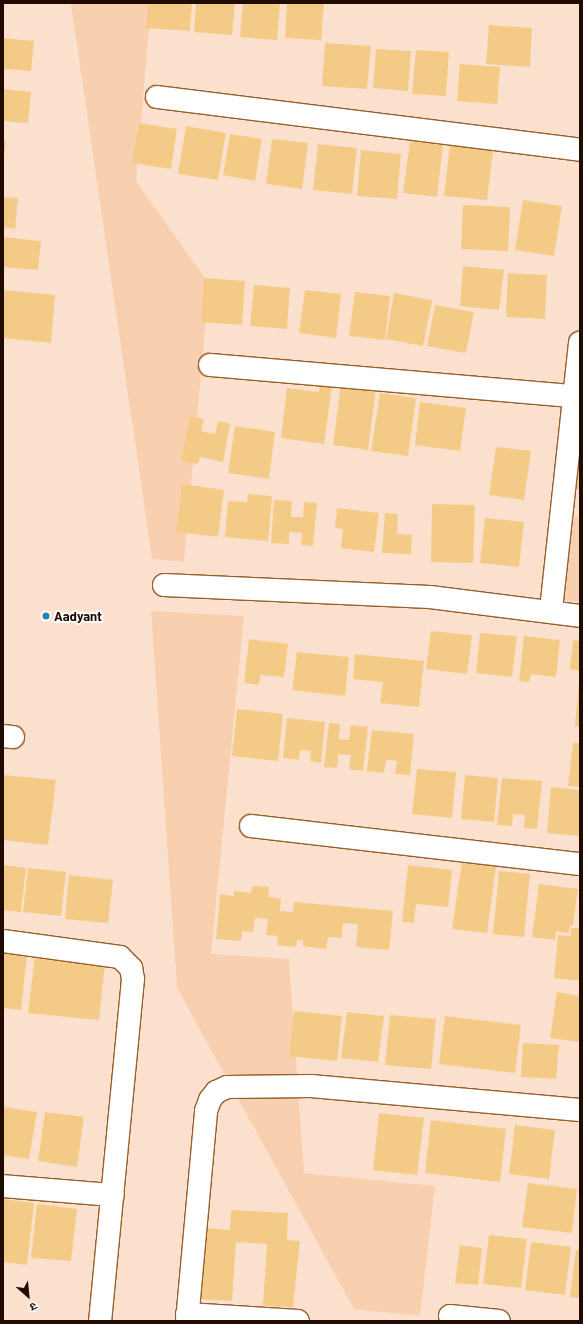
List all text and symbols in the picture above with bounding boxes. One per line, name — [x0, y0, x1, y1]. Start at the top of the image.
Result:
place label: Aadyant — [54, 608, 102, 624]
marker: Aadyant — [41, 611, 51, 621]
north arrow — [8, 1276, 48, 1316]
text: उ — [28, 1300, 39, 1314]

